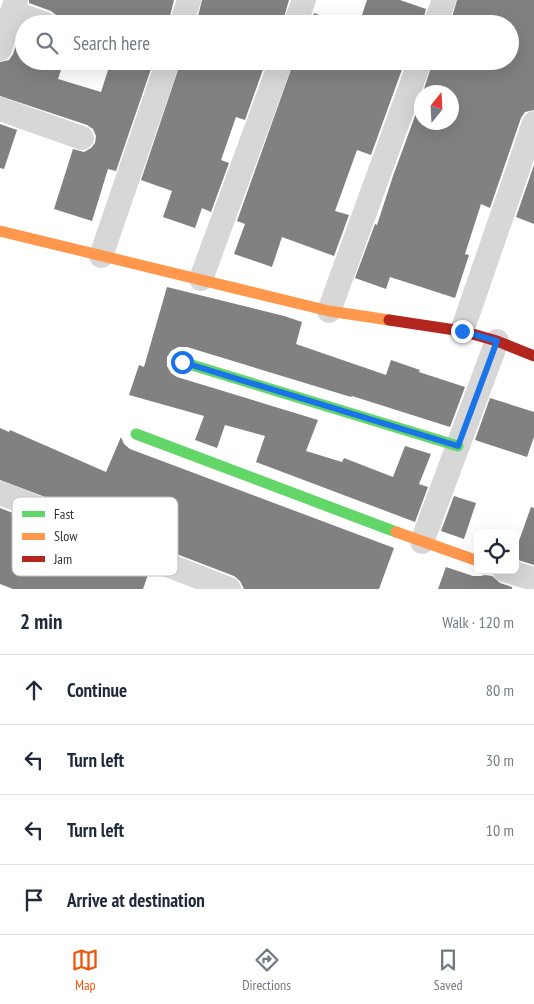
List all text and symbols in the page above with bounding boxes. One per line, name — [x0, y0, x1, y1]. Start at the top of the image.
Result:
search box — [15, 15, 519, 70]
icon: search — [33, 29, 61, 57]
text: Search here — [73, 31, 150, 55]
north arrow — [414, 85, 459, 130]
route end — [451, 320, 474, 343]
route start — [171, 351, 194, 374]
legend — [12, 497, 178, 576]
text: Fast — [54, 505, 74, 523]
text: Slow — [54, 527, 78, 545]
map controls — [474, 529, 519, 574]
button: locate — [474, 529, 519, 574]
text: Jam — [53, 550, 72, 568]
text: 2 min — [20, 608, 62, 635]
text: Walk · 120 m — [442, 612, 514, 632]
icon: ahead — [20, 676, 48, 704]
text: Continue — [67, 678, 127, 702]
text: 80 m — [486, 680, 514, 700]
icon: left — [20, 746, 48, 774]
text: Turn left — [67, 748, 124, 772]
text: 30 m — [486, 750, 514, 770]
icon: left — [20, 816, 48, 844]
text: Turn left — [67, 818, 124, 842]
text: 10 m — [486, 820, 514, 840]
icon: arrive — [20, 886, 48, 914]
text: Arrive at destination — [67, 888, 205, 912]
tab: Map — [71, 946, 99, 994]
tab: Directions — [242, 946, 291, 994]
tab: Saved — [434, 946, 463, 994]

